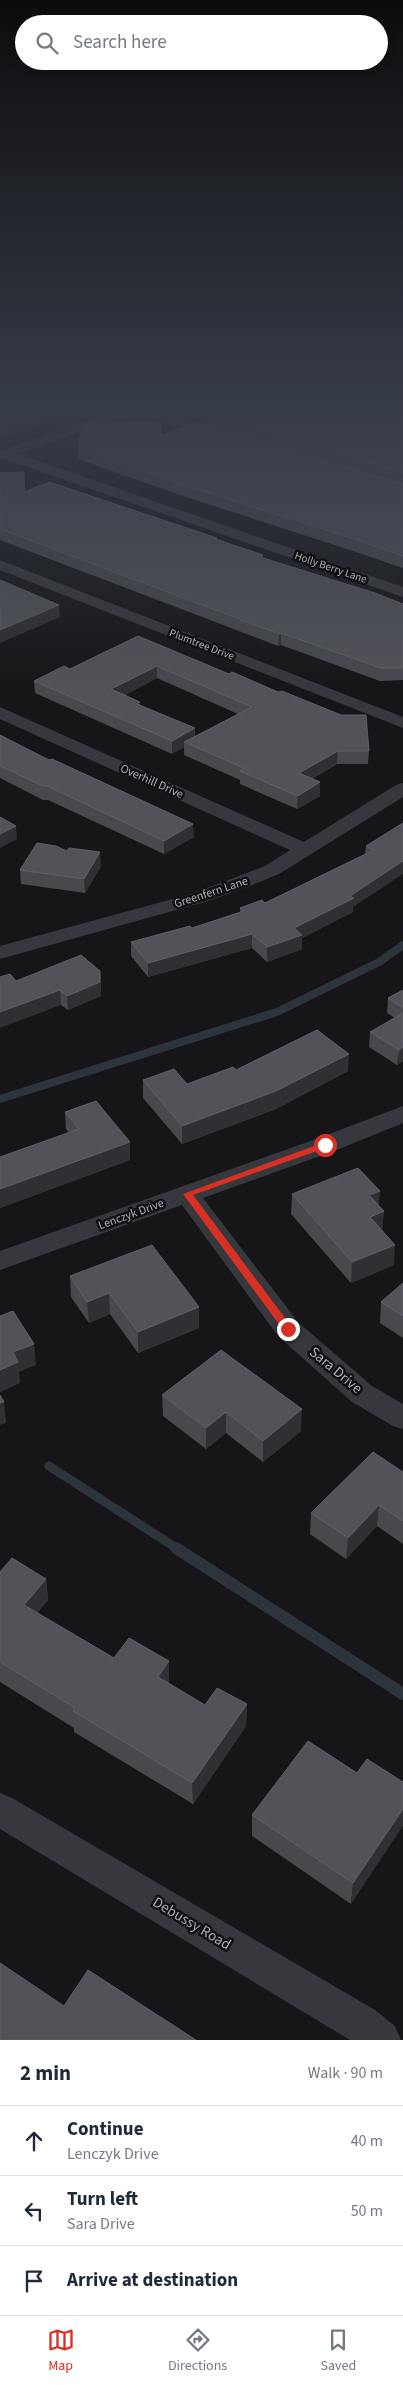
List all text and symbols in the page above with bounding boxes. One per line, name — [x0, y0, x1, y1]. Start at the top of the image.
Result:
search box — [15, 15, 388, 70]
icon: search — [33, 29, 61, 57]
text: Search here — [73, 29, 167, 56]
street label: Holly Berry Lane — [293, 548, 370, 587]
street label: Plumtree Drive — [167, 625, 237, 664]
street label: Overhill Drive — [117, 760, 186, 803]
street label: Greenfern Lane — [172, 873, 250, 912]
route start — [314, 1134, 337, 1157]
street label: Lenczyk Drive — [96, 1195, 166, 1234]
route end — [277, 1318, 300, 1341]
street label: Sara Drive — [305, 1342, 367, 1399]
street label: Debussy Road — [149, 1892, 235, 1955]
text: 2 min — [20, 2058, 71, 2088]
text: Walk · 90 m — [308, 2062, 383, 2084]
text: Continue — [67, 2116, 144, 2143]
icon: ahead — [20, 2127, 48, 2155]
text: 40 m — [351, 2130, 383, 2152]
text: Lenczyk Drive — [67, 2143, 159, 2165]
text: Turn left — [67, 2186, 138, 2213]
icon: left — [20, 2197, 48, 2225]
text: 50 m — [351, 2200, 383, 2222]
text: Sara Drive — [67, 2213, 135, 2235]
icon: arrive — [20, 2267, 48, 2295]
text: Arrive at destination — [67, 2267, 238, 2294]
tab: Map — [47, 2326, 75, 2376]
tab: Directions — [168, 2326, 227, 2376]
tab: Saved — [321, 2326, 356, 2376]

